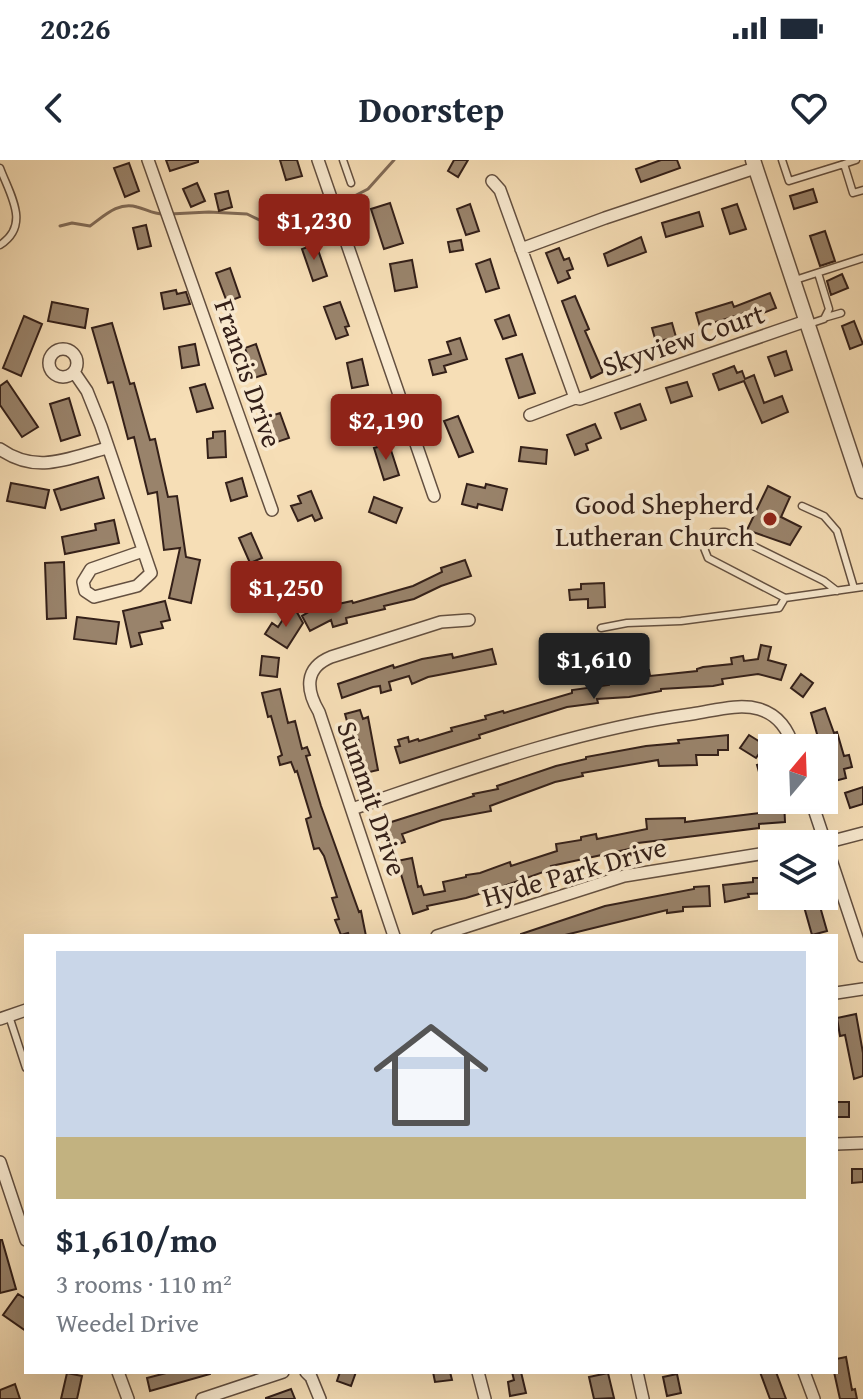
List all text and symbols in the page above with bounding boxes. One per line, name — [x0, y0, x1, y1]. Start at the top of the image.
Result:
text: 20:26 — [40, 6, 111, 50]
text: Doorstep — [359, 82, 504, 135]
icon: back — [32, 86, 76, 130]
icon: heart — [787, 86, 831, 130]
pin: $1,230 — [249, 194, 379, 262]
text: $1,230 — [277, 200, 351, 239]
street label: Skyview Court — [596, 292, 770, 386]
street label: Francis Drive — [205, 293, 293, 453]
pin: $2,190 — [321, 394, 451, 462]
text: $2,190 — [349, 400, 423, 439]
place label: Good Shepherd Lutheran Church — [555, 483, 754, 556]
marker: Good Shepherd Lutheran Church — [761, 510, 779, 528]
pin: $1,250 — [221, 561, 351, 629]
text: $1,250 — [249, 567, 323, 606]
pin: $1,610 — [529, 633, 659, 701]
text: $1,610 — [557, 639, 631, 678]
street label: Summit Drive — [327, 715, 419, 881]
north arrow — [758, 734, 838, 814]
map controls — [758, 734, 838, 910]
street label: Hyde Park Drive — [477, 825, 671, 917]
button: layers — [758, 830, 838, 910]
icon: home — [359, 1003, 503, 1147]
text: $1,610/mo — [56, 1215, 217, 1264]
text: 3 rooms · 110 m² — [56, 1264, 232, 1303]
text: Weedel Drive — [56, 1303, 199, 1342]

